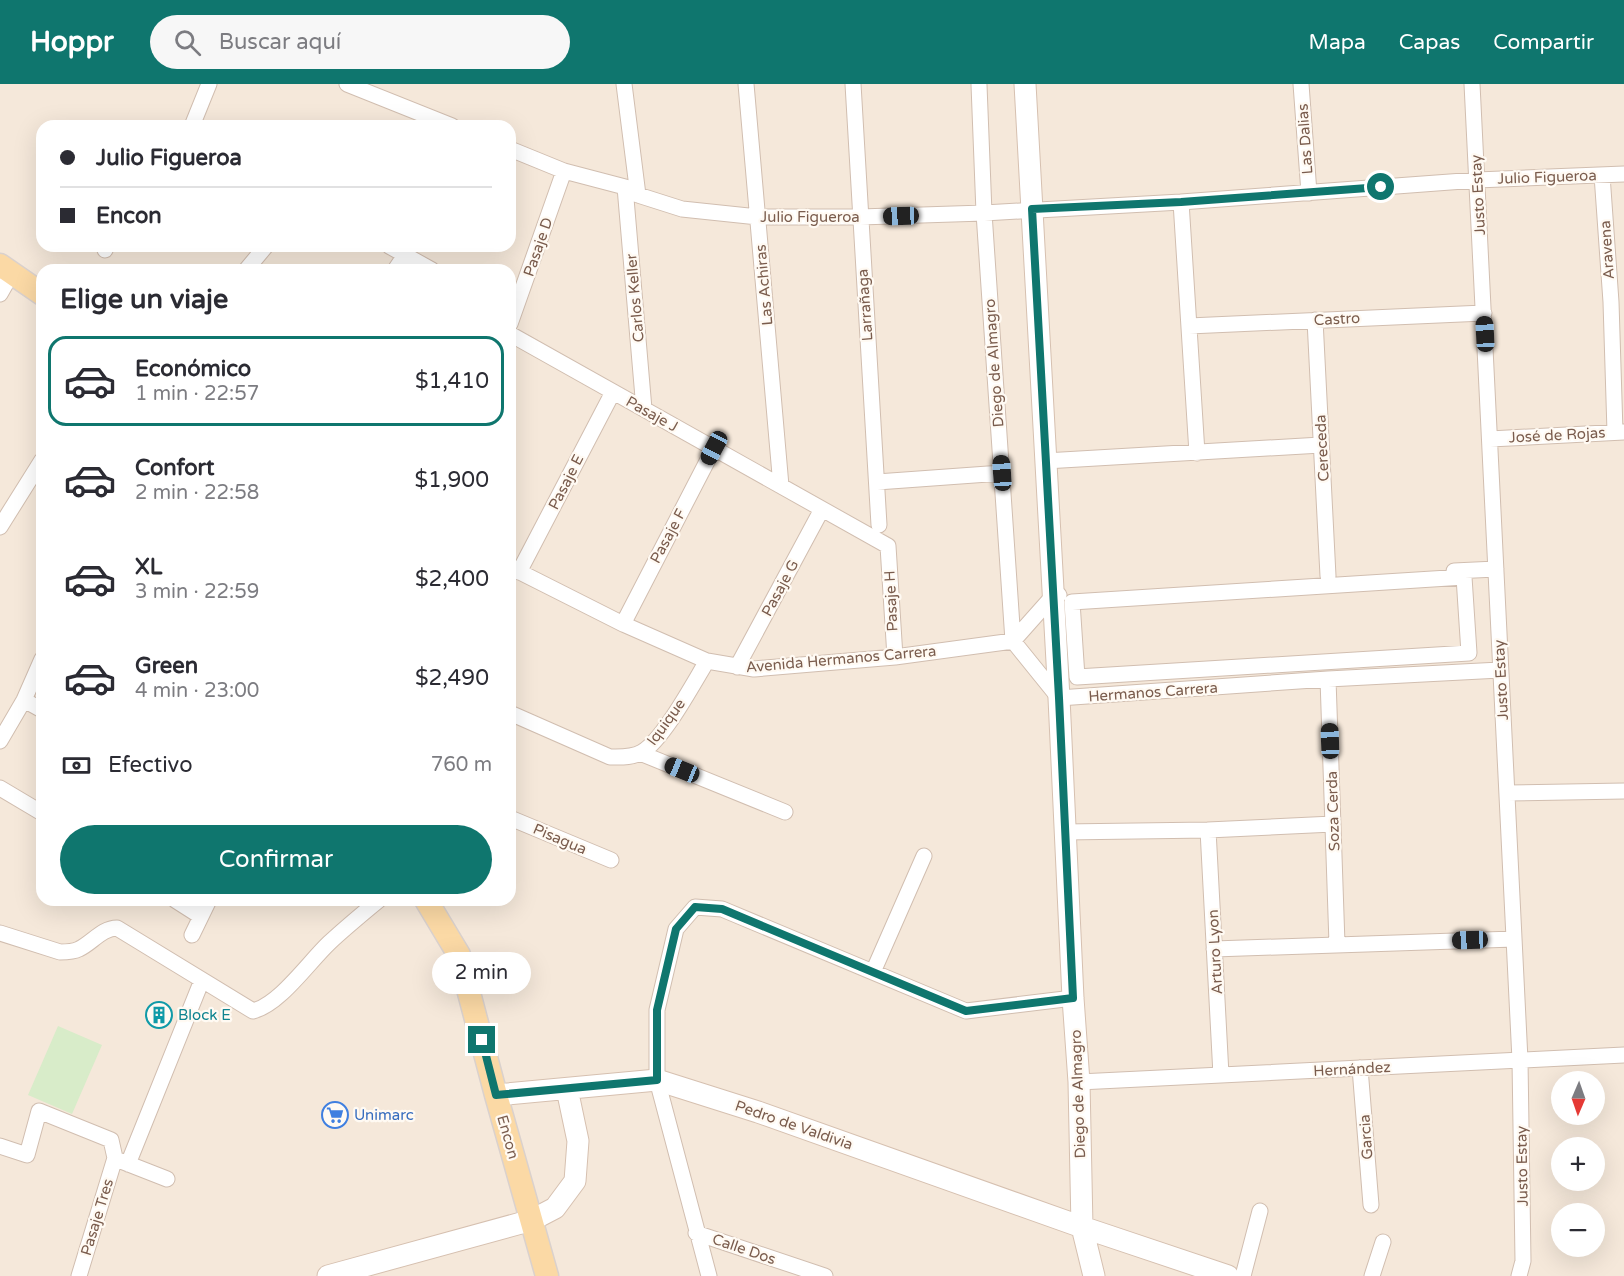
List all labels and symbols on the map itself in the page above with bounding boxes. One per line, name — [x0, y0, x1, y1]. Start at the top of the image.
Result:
street label: Las Dalias — [1294, 103, 1316, 175]
street label: Justo Estay — [1467, 154, 1489, 236]
street label: Julio Figueroa — [1497, 166, 1597, 188]
route start — [1367, 173, 1394, 200]
car — [883, 206, 919, 226]
street label: Julio Figueroa — [760, 208, 860, 226]
street label: Pasaje D — [520, 215, 556, 279]
street label: Aravena — [1596, 220, 1618, 280]
street label: Las Achiras — [751, 244, 777, 326]
street label: Carlos Keller — [622, 253, 648, 343]
street label: Larrañaga — [853, 268, 877, 342]
street label: Diego de Almagro — [981, 298, 1007, 428]
street label: Castro — [1313, 309, 1361, 329]
car — [1475, 316, 1495, 352]
street label: Pasaje J — [623, 392, 681, 436]
street label: Cereceda — [1311, 414, 1333, 482]
street label: José de Rojas — [1508, 423, 1606, 447]
car — [698, 428, 730, 468]
street label: Pasaje E — [544, 451, 588, 513]
car — [992, 454, 1012, 492]
street label: Pasaje F — [646, 506, 690, 566]
street label: Pasaje G — [758, 557, 802, 619]
street label: Pasaje H — [880, 570, 902, 632]
street label: Justo Estay — [1490, 639, 1512, 721]
street label: Avenida Hermanos Carrera — [745, 642, 937, 676]
street label: Hermanos Carrera — [1088, 678, 1218, 706]
street label: Iquique — [643, 695, 689, 749]
car — [1320, 723, 1340, 759]
car — [662, 755, 702, 785]
street label: Soza Cerda — [1323, 771, 1343, 851]
street label: Pisagua — [531, 820, 589, 858]
street label: Arturo Lyon — [1204, 909, 1226, 995]
car — [1452, 930, 1488, 950]
callout: 2 min — [432, 953, 532, 995]
building icon: Block E — [144, 1000, 174, 1030]
place label: Block E — [178, 1006, 231, 1024]
route end — [468, 1026, 495, 1053]
street label: Diego de Almagro — [1067, 1029, 1089, 1159]
street label: Hernández — [1313, 1058, 1391, 1080]
north arrow — [1551, 1071, 1605, 1125]
street label: Pedro de Valdivia — [733, 1096, 855, 1154]
supermarket icon: Unimarc — [320, 1100, 350, 1130]
place label: Unimarc — [354, 1106, 414, 1124]
street label: Encon — [493, 1113, 523, 1161]
street label: Garcia — [1355, 1114, 1377, 1160]
street label: Justo Estay — [1512, 1126, 1532, 1206]
street label: Pasaje Tres — [77, 1176, 117, 1258]
street label: Calle Dos — [710, 1230, 778, 1268]

